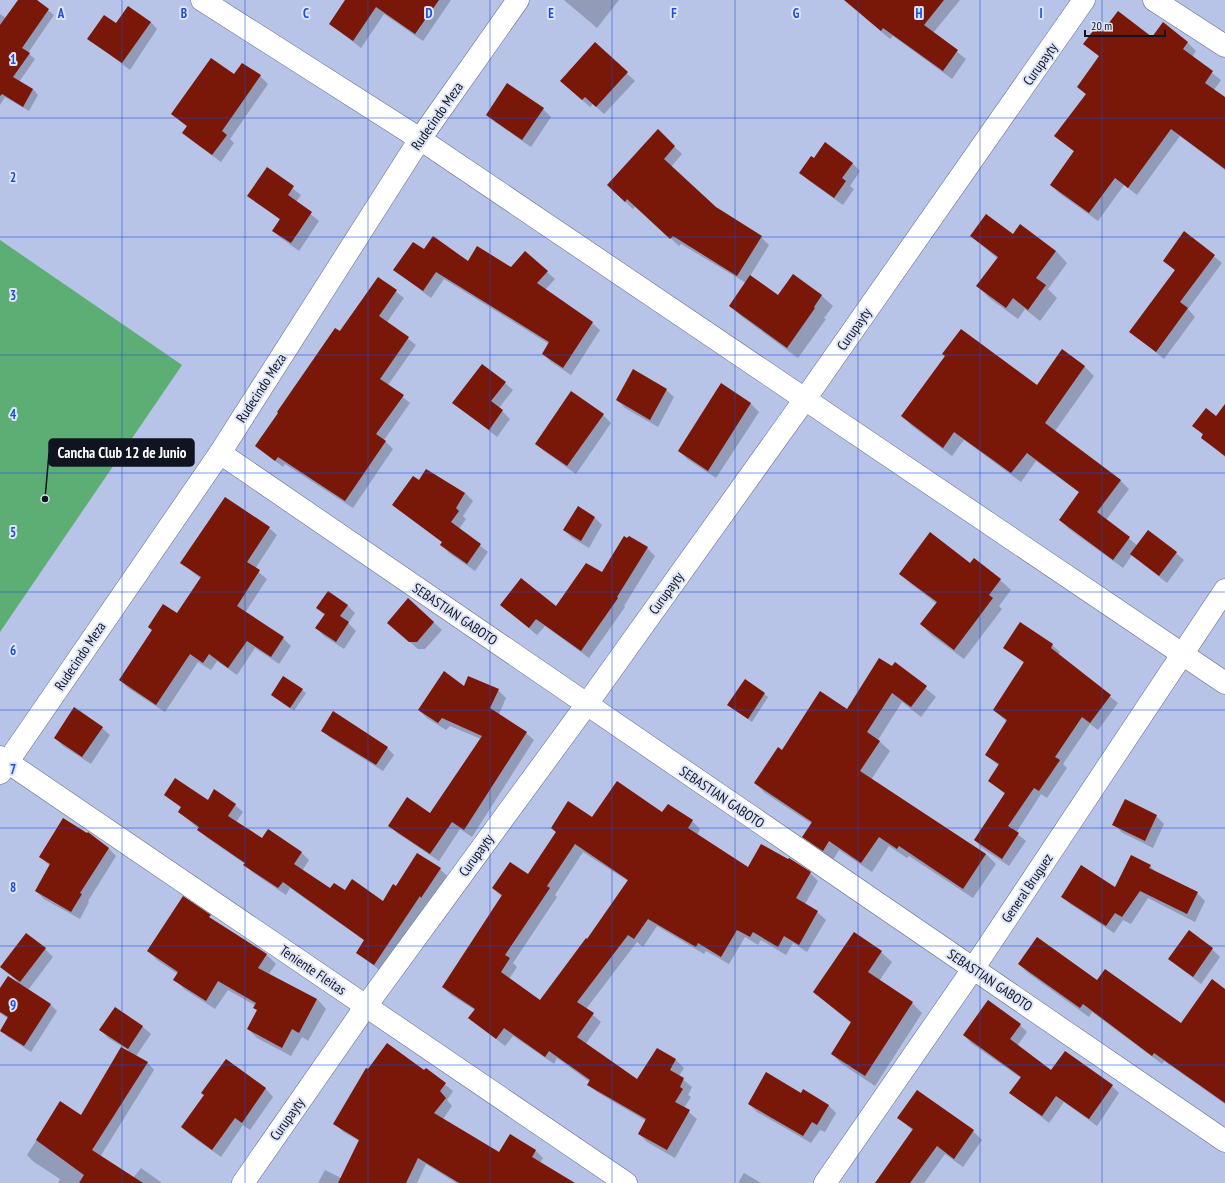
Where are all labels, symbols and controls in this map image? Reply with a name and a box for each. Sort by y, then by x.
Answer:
text: A [57,5,65,22]
text: B [181,5,187,22]
text: C [303,5,309,22]
text: D [426,5,433,22]
text: E [548,5,554,22]
text: F [671,5,677,22]
text: G [793,5,800,22]
text: H [916,5,923,22]
text: I [1039,5,1043,22]
scale bar [1085,12,1165,38]
text: 20 m [1091,18,1112,33]
street label: Curupayty [1019,38,1062,89]
text: 1 [10,51,16,68]
street label: Rudecindo Meza [407,78,467,154]
text: 2 [10,169,16,186]
text: 3 [10,287,16,304]
street label: Curupayty [833,303,876,354]
street label: Rudecindo Meza [232,350,290,426]
text: 4 [10,406,17,423]
callout: Cancha Club 12 de Junio [49,439,194,466]
text: Cancha Club 12 de Junio [57,443,187,462]
text: 5 [10,524,16,541]
street label: Curupayty [645,568,688,618]
street label: SEBASTIAN GABOTO [409,579,501,649]
street label: Rudecindo Meza [50,618,110,694]
text: 6 [10,642,16,659]
text: 7 [10,761,16,778]
street label: SEBASTIAN GABOTO [676,762,768,832]
street label: Curupayty [455,830,498,880]
street label: General Bruguez [997,850,1057,926]
text: 8 [10,879,16,896]
street label: Teniente Fleitas [276,941,350,999]
street label: SEBASTIAN GABOTO [944,945,1036,1015]
text: 9 [10,997,16,1014]
street label: Curupayty [266,1093,309,1144]

